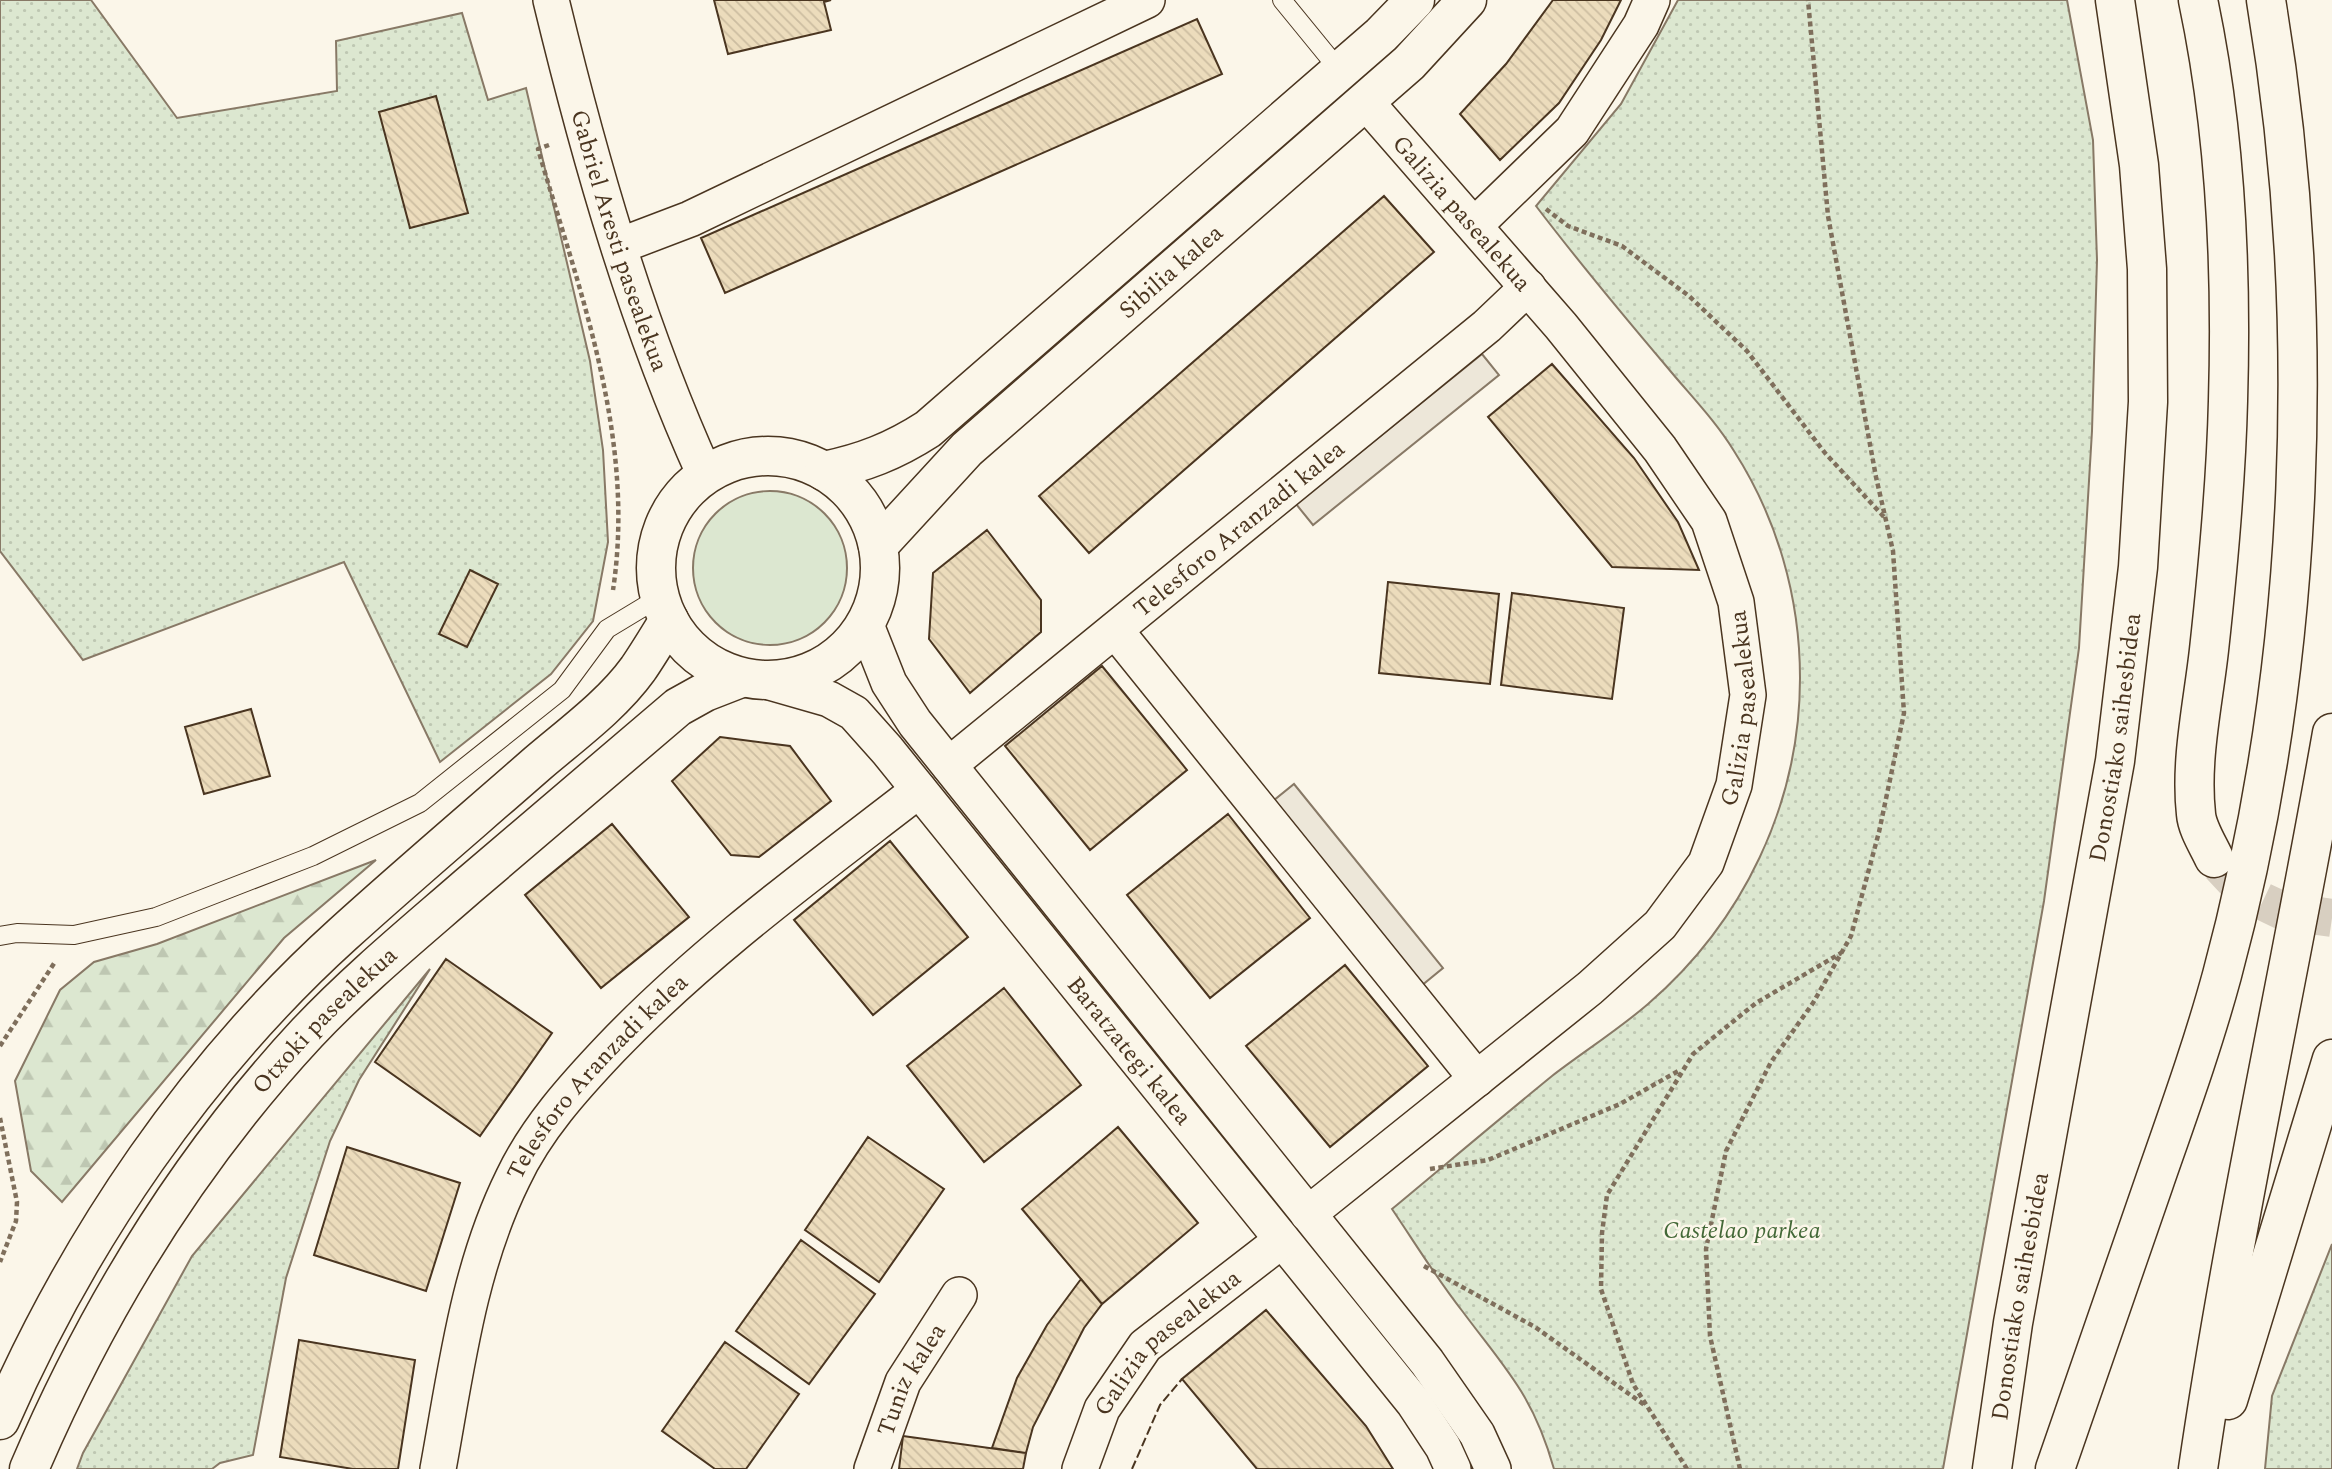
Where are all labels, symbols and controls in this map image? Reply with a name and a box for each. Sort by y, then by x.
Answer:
street label: Gabriel Aresti pasealekua [561,106,677,377]
street label: Galizia pasealekua [1383,127,1540,300]
street label: Sibilia kalea [1111,216,1232,328]
street label: Telesforo Aranzadi kalea [1126,432,1353,627]
street label: Galizia pasealekua [1711,608,1768,812]
street label: Donostiako saihesbidea [2080,611,2151,865]
street label: Otxoki pasealekua [244,938,406,1103]
street label: Telesforo Aranzadi kalea [498,965,697,1186]
street label: Baratzategi kalea [1057,969,1200,1134]
street label: Donostiako saihesbidea [1982,1169,2059,1423]
park label: Castelao parkea [1663,1213,1821,1249]
street label: Galizia pasealekua [1085,1261,1249,1424]
street label: Tuniz kalea [868,1316,956,1441]

